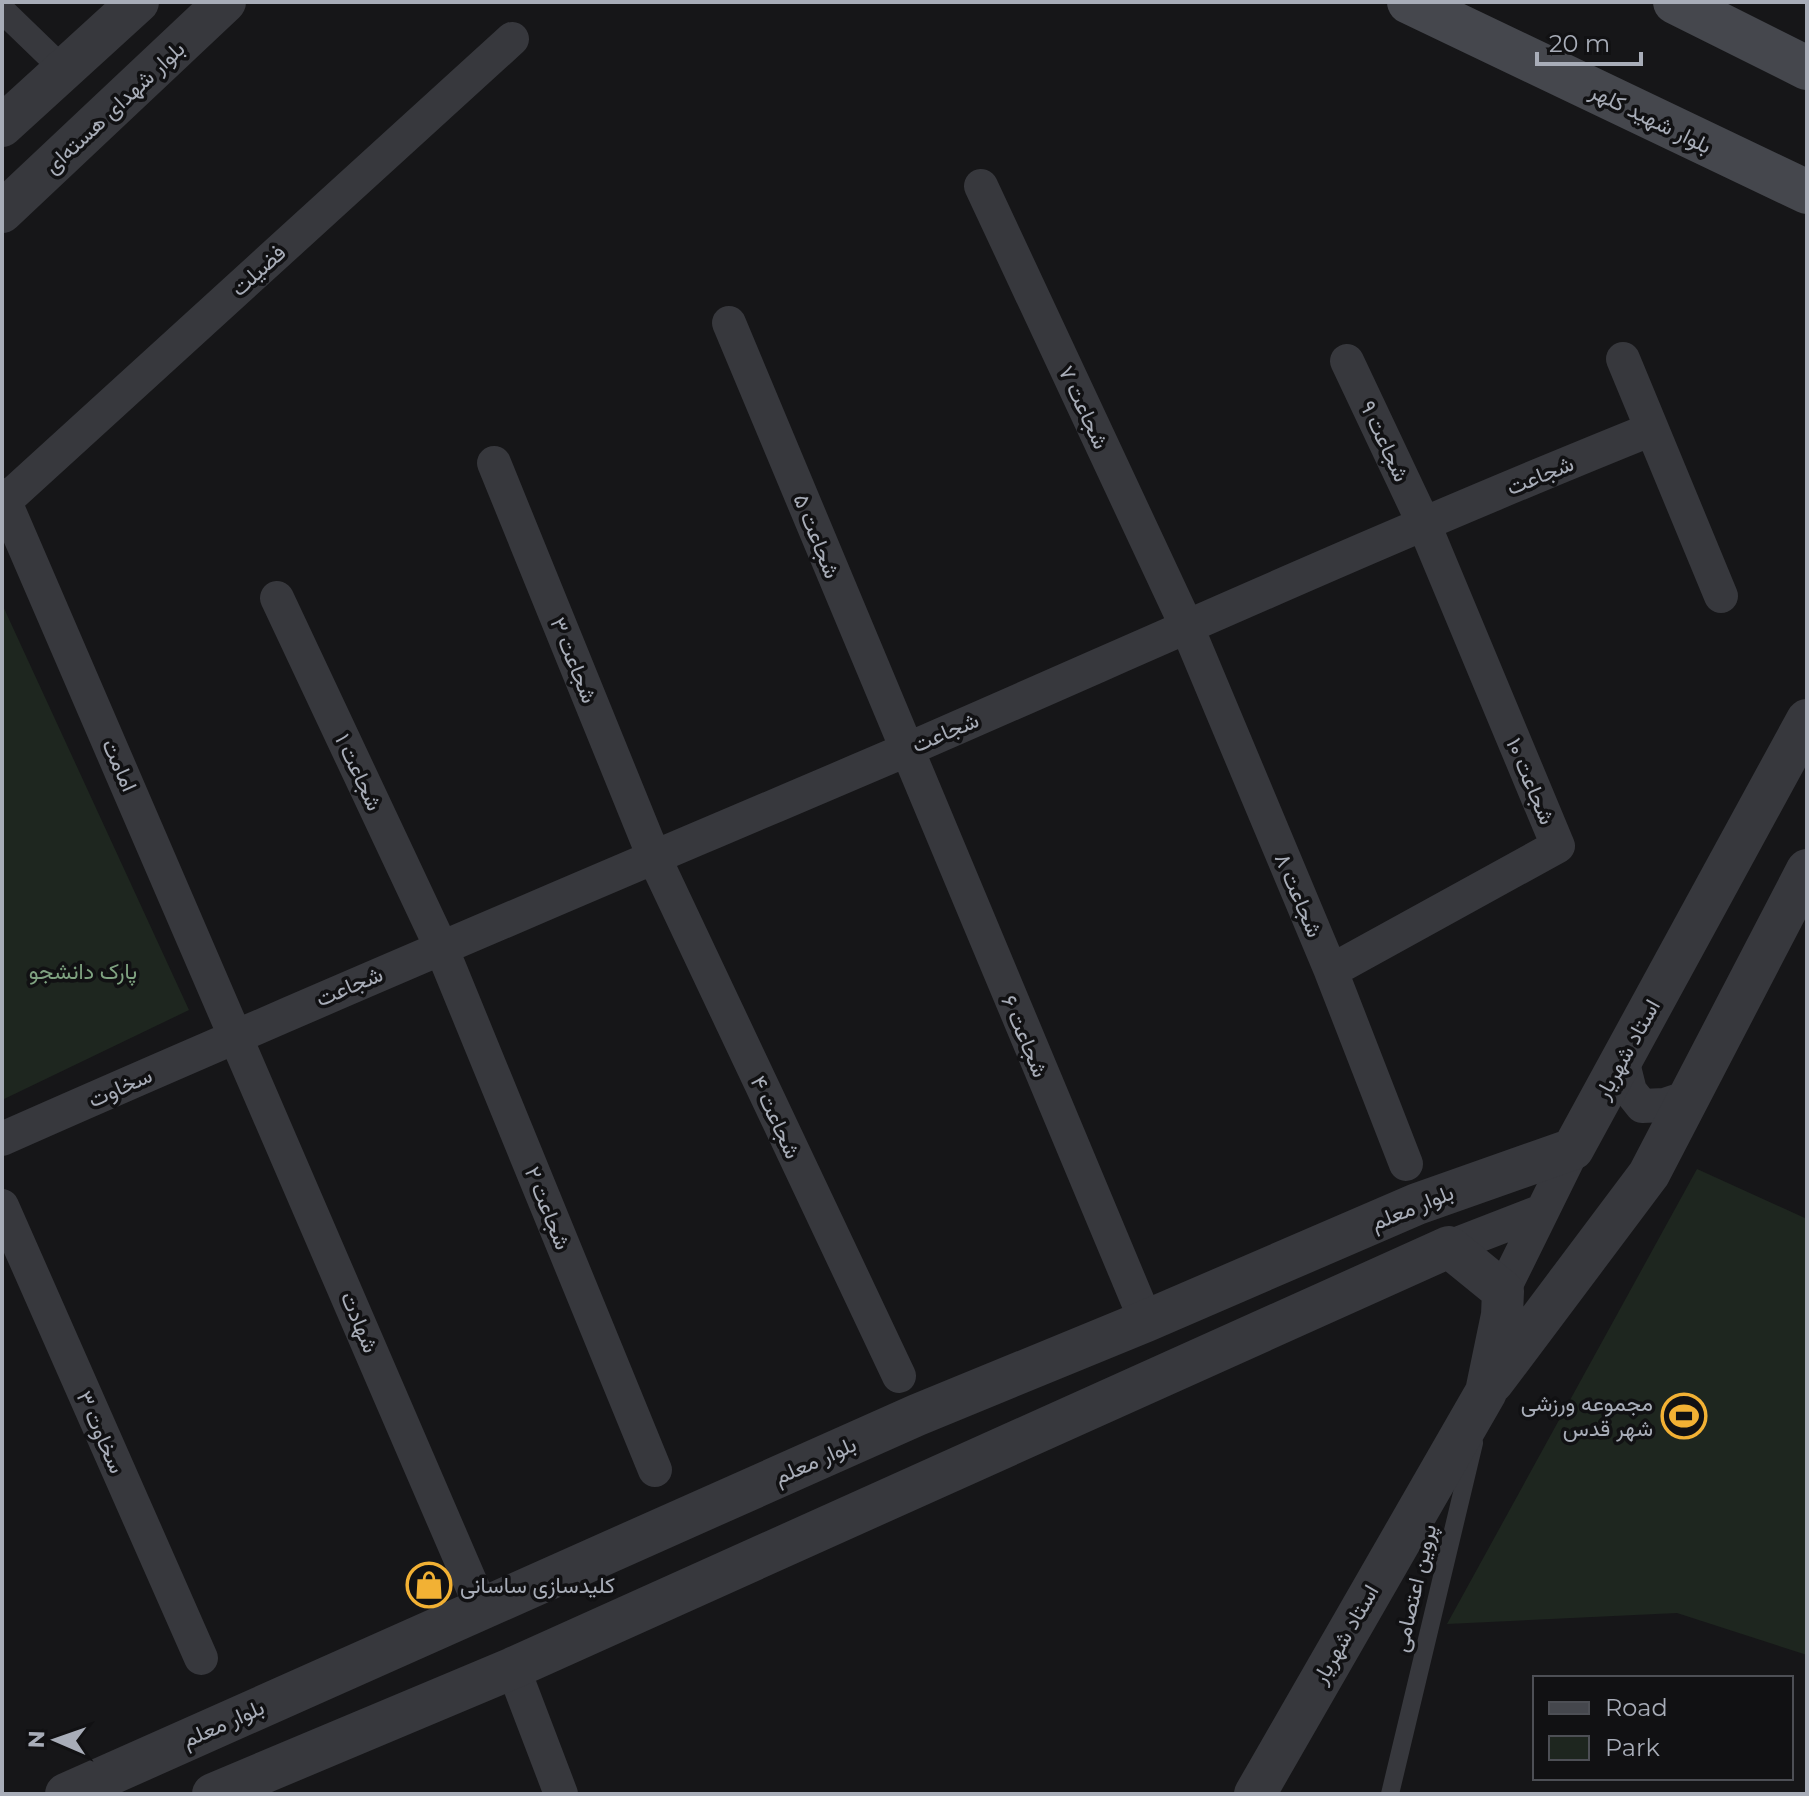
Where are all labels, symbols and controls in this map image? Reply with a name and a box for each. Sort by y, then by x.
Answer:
scale bar [1537,16,1641,66]
text: 20 m [1549,29,1610,58]
street label: بلوار شهدای هسته‌ای [38,35,190,179]
street label: بلوار شهید کلهر [1585,77,1716,159]
street label: فضیلت [225,239,291,302]
street label: شجاعت ۷ [1053,361,1115,453]
street label: شجاعت ۹ [1354,396,1415,486]
street label: شجاعت [1503,450,1578,501]
street label: شجاعت ۵ [787,490,846,582]
street label: شجاعت ۳ [544,613,603,707]
street label: شجاعت [908,706,983,759]
street label: شجاعت ۱ [329,729,388,815]
street label: شجاعت ۱۰ [1500,734,1561,829]
street label: امامت [96,735,143,796]
street label: شجاعت ۸ [1269,849,1328,941]
park label: پارک دانشجو [29,958,137,986]
street label: شجاعت [312,960,387,1013]
street label: شجاعت ۶ [995,991,1054,1081]
street label: استاد شهریار [1589,995,1666,1105]
street label: سخاوت [84,1061,156,1113]
street label: شجاعت ۴ [745,1071,806,1163]
street label: شجاعت ۲ [519,1163,576,1254]
street label: بلوار معلم [1367,1179,1458,1237]
street label: شهادت [335,1288,384,1357]
street label: سخاوت ۳ [70,1387,131,1478]
place label: مجموعه ورزشی شهر قدس [1521,1390,1653,1442]
sports icon: مجموعه ورزشی شهر قدس [1660,1392,1708,1440]
street label: بلوار معلم [770,1430,861,1491]
street label: پروین اعتصامی [1387,1522,1443,1655]
shop icon: کلیدسازی ساسانی [405,1561,453,1609]
place label: کلیدسازی ساسانی [460,1572,615,1599]
street label: استاد شهریار [1306,1580,1385,1689]
legend [1533,1676,1793,1780]
street label: بلوار معلم [178,1693,269,1754]
text: Road [1605,1693,1668,1722]
north arrow [16,1700,96,1780]
text: N [23,1730,50,1749]
text: Park [1605,1733,1660,1762]

